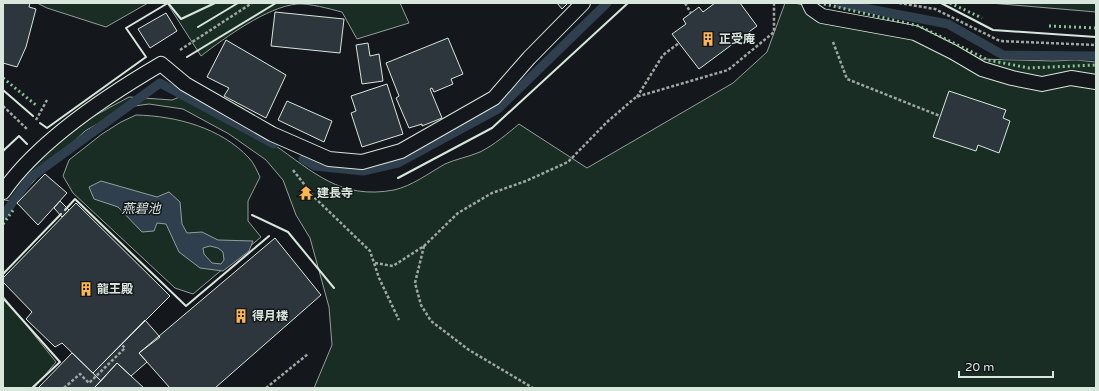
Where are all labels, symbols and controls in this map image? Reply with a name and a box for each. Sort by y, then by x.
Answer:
building icon: 正受庵 [700,31,716,47]
place label: 正受庵 [719,32,755,46]
temple icon: 建長寺 [298,185,314,201]
place label: 建長寺 [317,186,353,200]
water label: 燕碧池 [121,201,162,217]
building icon: 龍王殿 [78,281,94,297]
place label: 龍王殿 [97,282,133,296]
building icon: 得月楼 [233,308,249,324]
place label: 得月楼 [252,309,288,323]
scale bar [959,353,1053,379]
text: 20 m [965,360,994,374]

